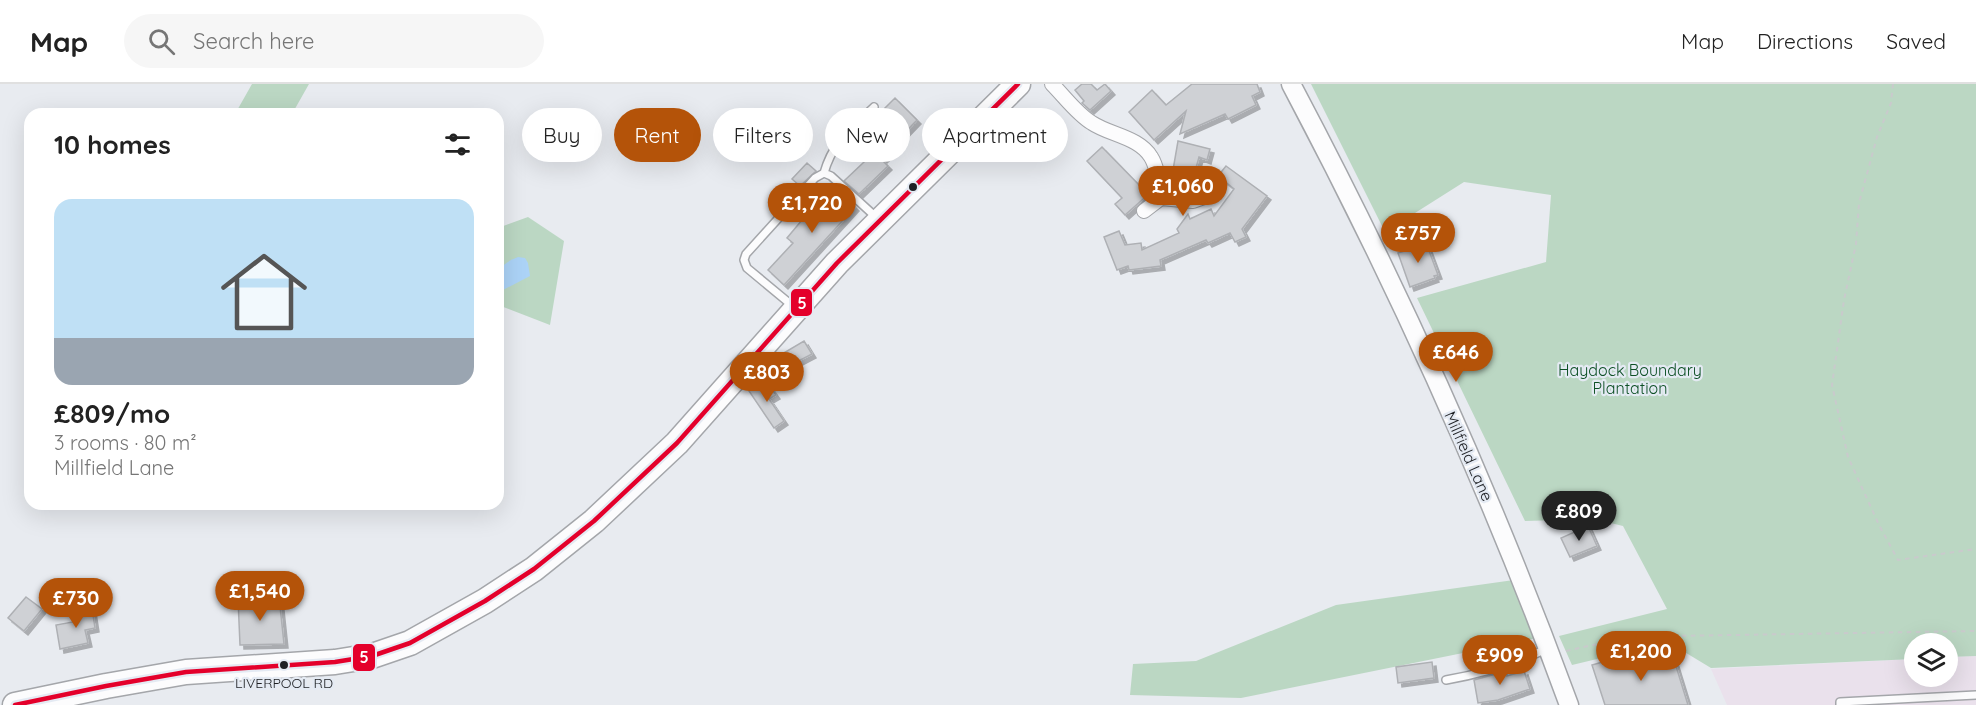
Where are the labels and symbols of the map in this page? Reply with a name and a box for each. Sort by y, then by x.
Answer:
pin: £1,060 [1134,166,1232,217]
unlabelled marker [907,181,919,193]
pin: £1,720 [763,183,861,234]
pin: £757 [1382,213,1454,264]
line badge: 5 [790,288,813,317]
text: 5 [797,293,807,313]
pin: £646 [1420,332,1492,383]
pin: £803 [731,352,803,403]
park label: Haydock Boundary Plantation [1558,360,1702,398]
street label: Millfield Lane [1440,408,1498,504]
pin: £809 [1543,491,1615,542]
pin: £1,540 [211,571,309,622]
pin: £730 [40,578,112,629]
pin: £1,200 [1592,631,1690,682]
pin: £909 [1464,635,1536,686]
line badge: 5 [352,643,376,672]
text: 5 [359,647,369,667]
marker: LIVERPOOL RD [278,659,290,671]
place label: LIVERPOOL RD [235,674,333,692]

